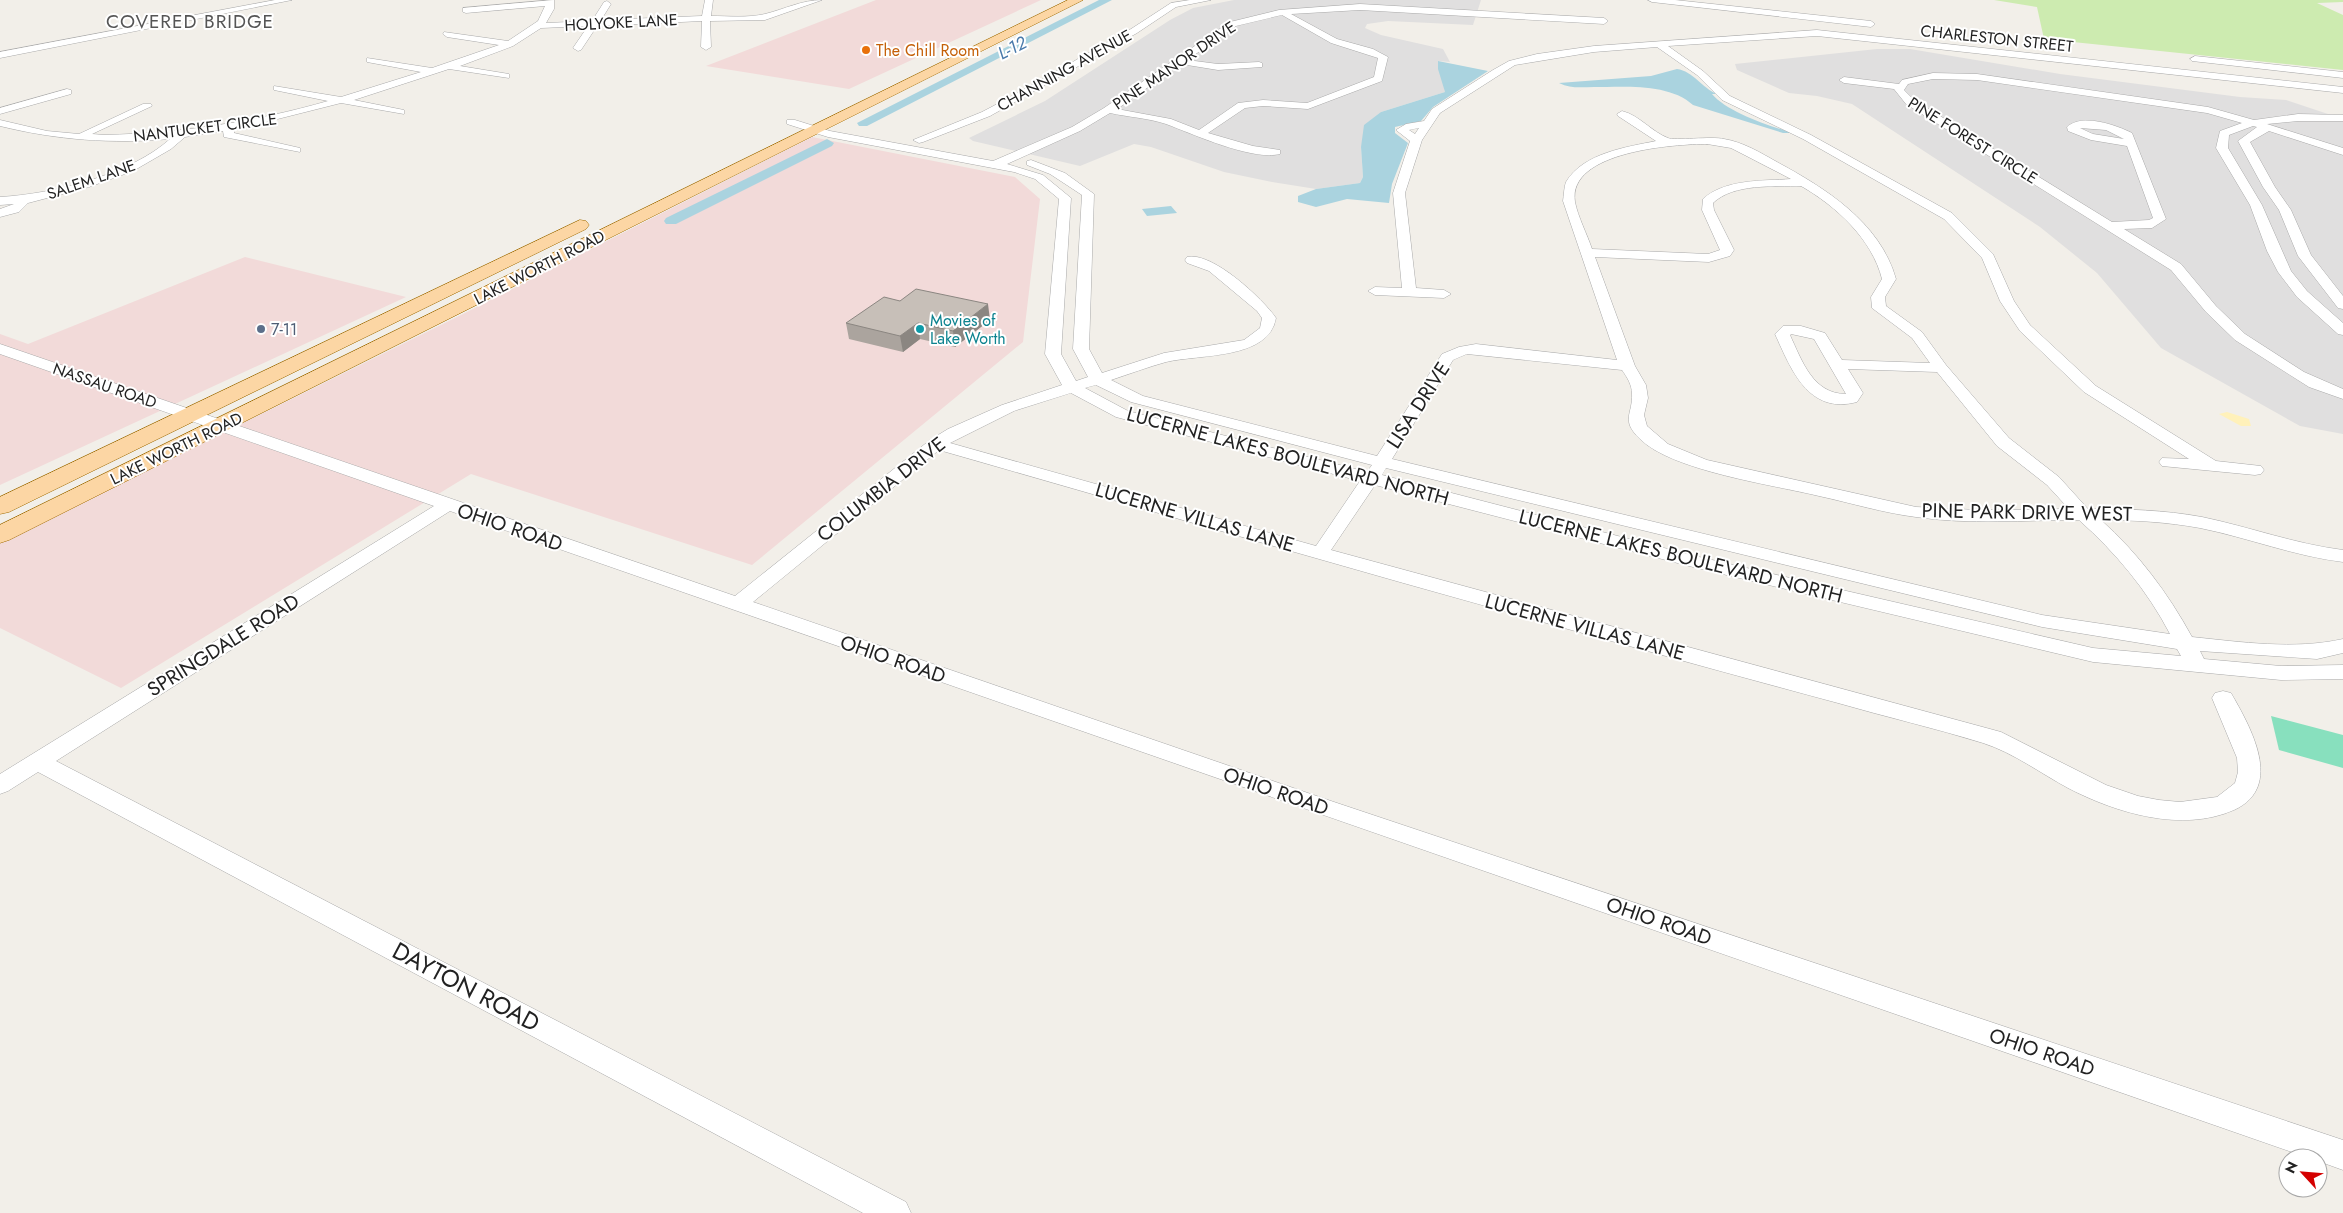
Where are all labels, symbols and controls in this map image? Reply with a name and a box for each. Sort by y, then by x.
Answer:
district label: COVERED BRIDGE [106,8,274,35]
street label: HOLYOKE LANE [564,8,678,37]
street label: PINE MANOR DRIVE [1108,16,1240,115]
street label: CHARLESTON STREET [1919,19,2075,58]
street label: CHANNING AVENUE [993,24,1136,117]
water label: L-12 [993,29,1032,66]
place label: The Chill Room [876,39,979,62]
marker: The Chill Room [860,44,872,56]
street label: PINE FOREST CIRCLE [1904,91,2042,190]
street label: NANTUCKET CIRCLE [132,107,278,148]
street label: SALEM LANE [44,154,139,205]
street label: LAKE WORTH ROAD [470,224,609,310]
place label: Movies of Lake Worth [930,309,1006,350]
place label: 7-11 [271,318,297,341]
marker: 7-11 [255,323,267,335]
marker: Movies of Lake Worth [914,323,926,335]
street label: LISA DRIVE [1380,356,1457,454]
street label: NASSAU ROAD [50,357,160,414]
street label: LUCERNE LAKES BOULEVARD NORTH [1123,399,1452,514]
street label: LAKE WORTH ROAD [106,406,246,490]
street label: COLUMBIA DRIVE [811,430,952,549]
street label: LUCERNE VILLAS LANE [1092,475,1298,560]
street label: OHIO ROAD [453,496,567,559]
street label: PINE PARK DRIVE WEST [1921,496,2133,529]
street label: LUCERNE LAKES BOULEVARD NORTH [1516,502,1846,611]
street label: SPRINGDALE ROAD [142,587,305,704]
street label: LUCERNE VILLAS LANE [1482,587,1688,668]
street label: OHIO ROAD [836,628,950,691]
street label: OHIO ROAD [1219,760,1333,823]
street label: OHIO ROAD [1602,890,1716,953]
street label: DAYTON ROAD [386,933,546,1040]
street label: OHIO ROAD [1985,1021,2099,1084]
north arrow [2278,1148,2328,1198]
text: N [2280,1158,2303,1177]

